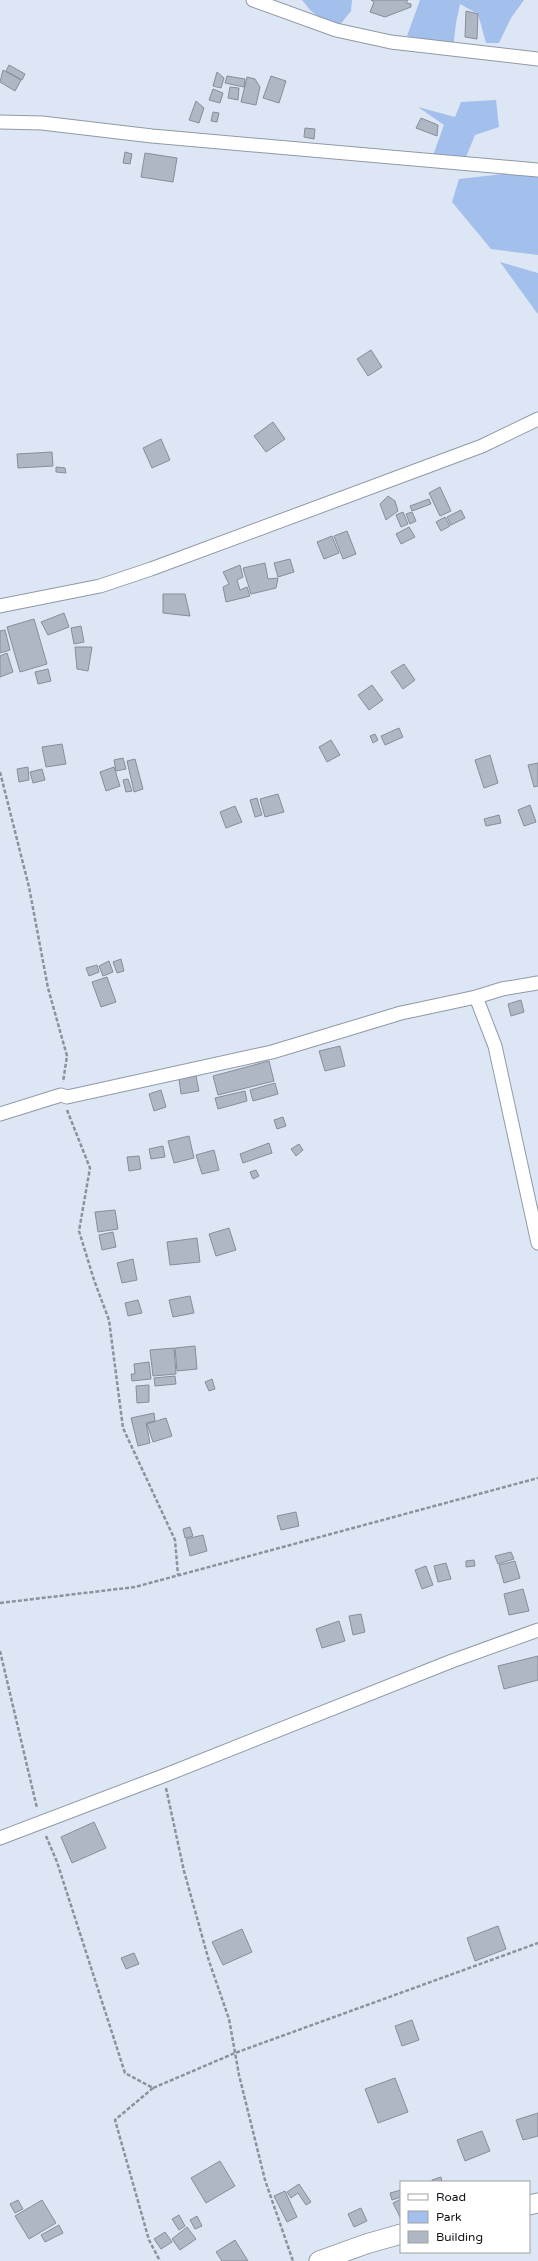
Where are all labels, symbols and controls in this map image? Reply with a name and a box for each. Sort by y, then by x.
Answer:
legend [400,2181,530,2253]
text: Road [436,2190,466,2204]
text: Park [436,2210,462,2224]
text: Building [436,2230,483,2244]

